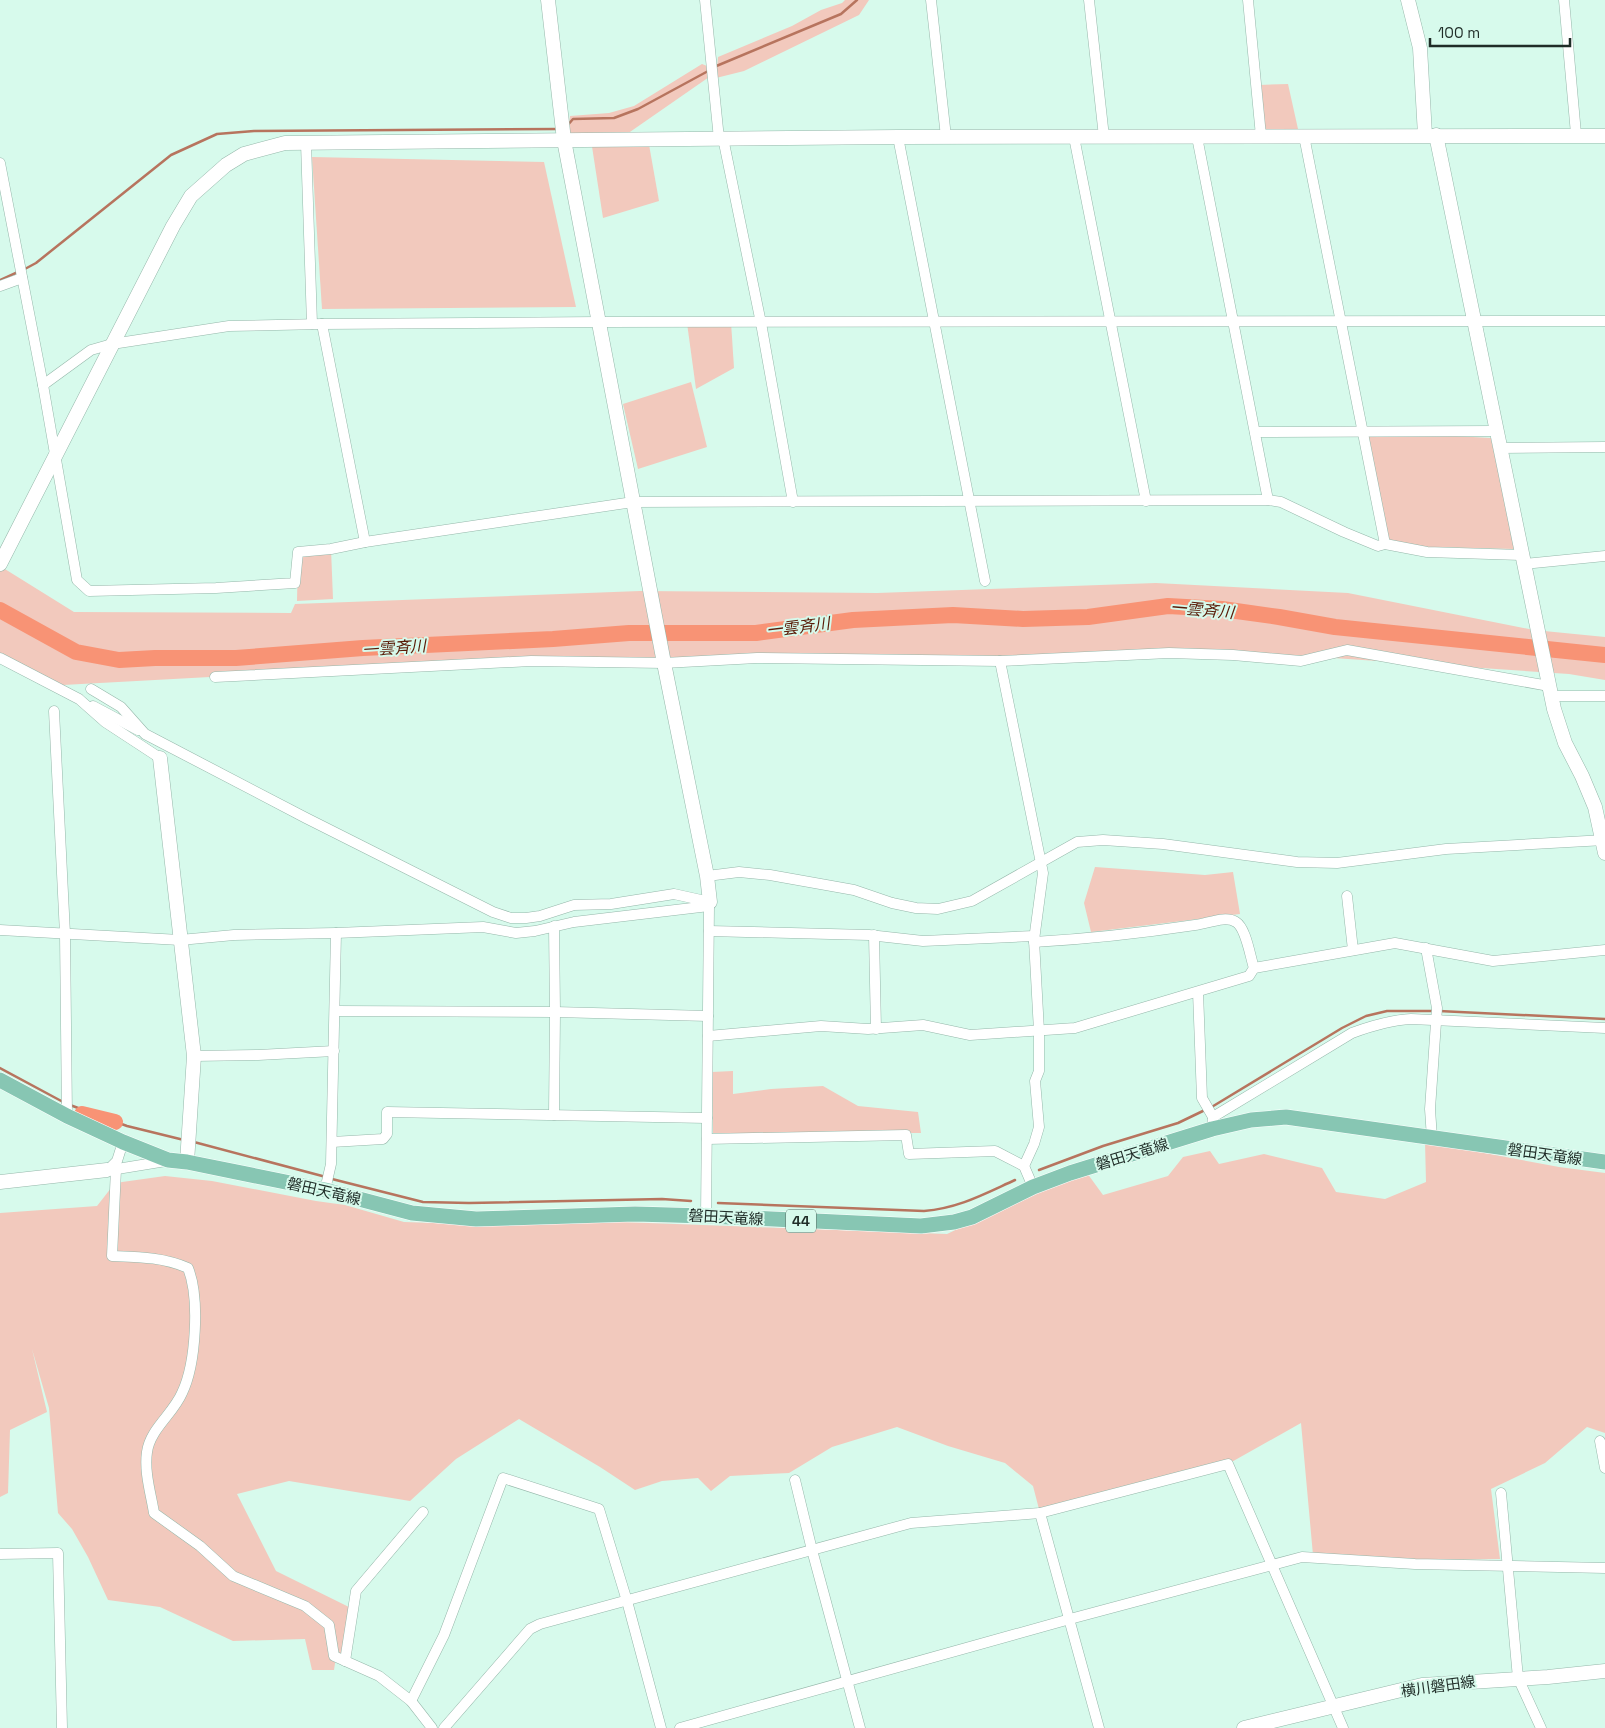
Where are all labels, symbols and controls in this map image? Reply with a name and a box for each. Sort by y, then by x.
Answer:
scale bar [1430,15,1570,47]
text: 100 m [1438,23,1480,42]
water label: 一雲斉川 [1169,597,1237,623]
water label: 一雲斉川 [765,612,833,641]
water label: 一雲斉川 [361,635,429,661]
street label: 磐田天竜線 [1093,1134,1171,1174]
street label: 磐田天竜線 [1507,1139,1583,1169]
street label: 磐田天竜線 [285,1173,363,1209]
street label: 磐田天竜線 [688,1206,764,1228]
road number: 44 [786,1210,816,1232]
street label: 横川磐田線 [1400,1671,1476,1701]

